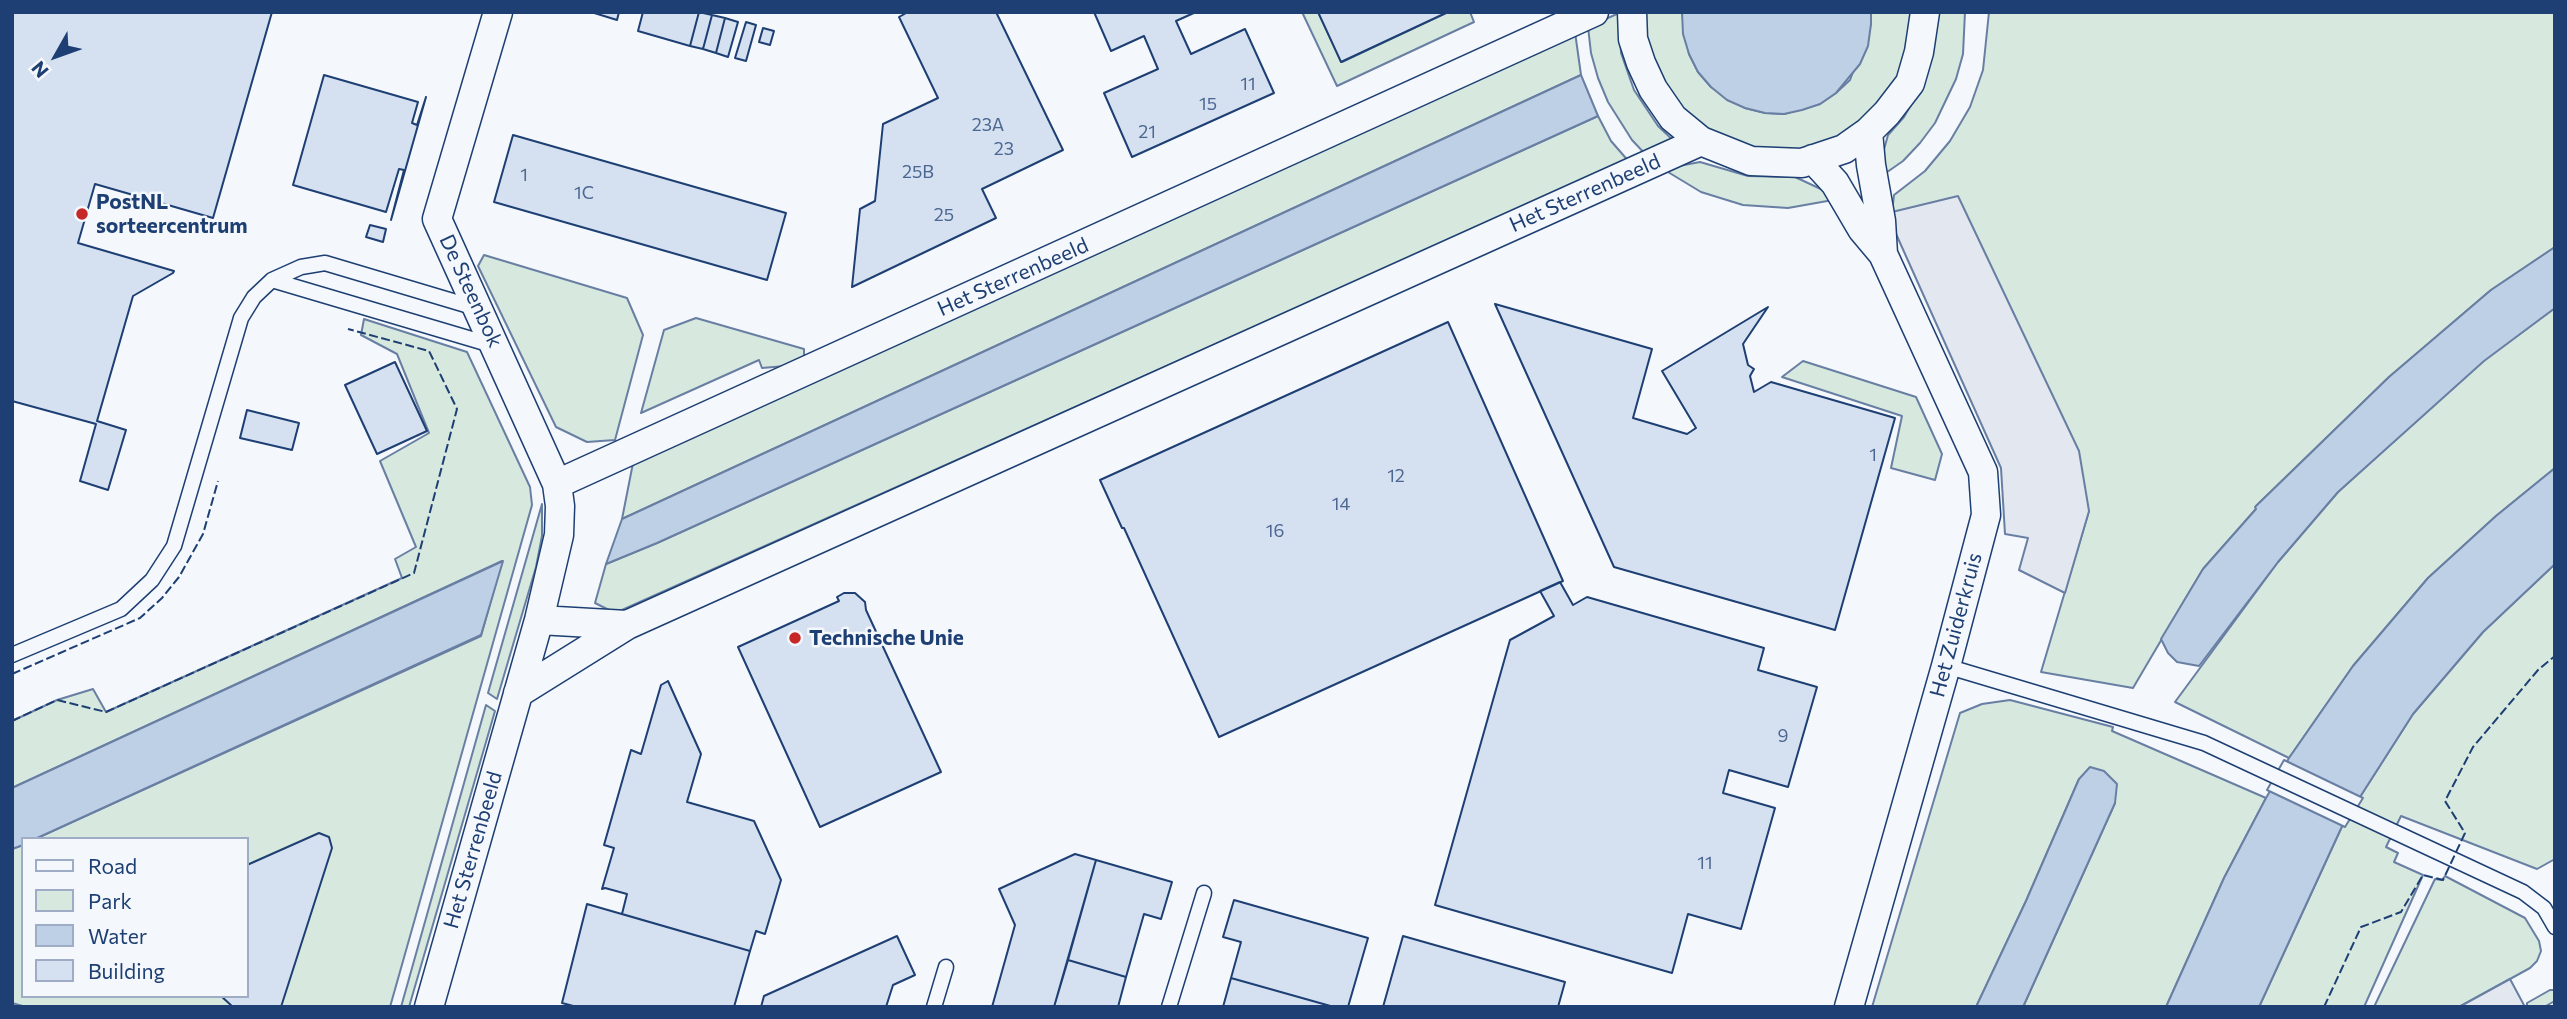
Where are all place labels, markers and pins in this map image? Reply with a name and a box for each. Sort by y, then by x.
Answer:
place label: PostNL sorteercentrum [96,189,247,239]
marker: PostNL sorteercentrum [74,206,90,222]
place label: Technische Unie [809,625,964,651]
marker: Technische Unie [787,630,803,646]

